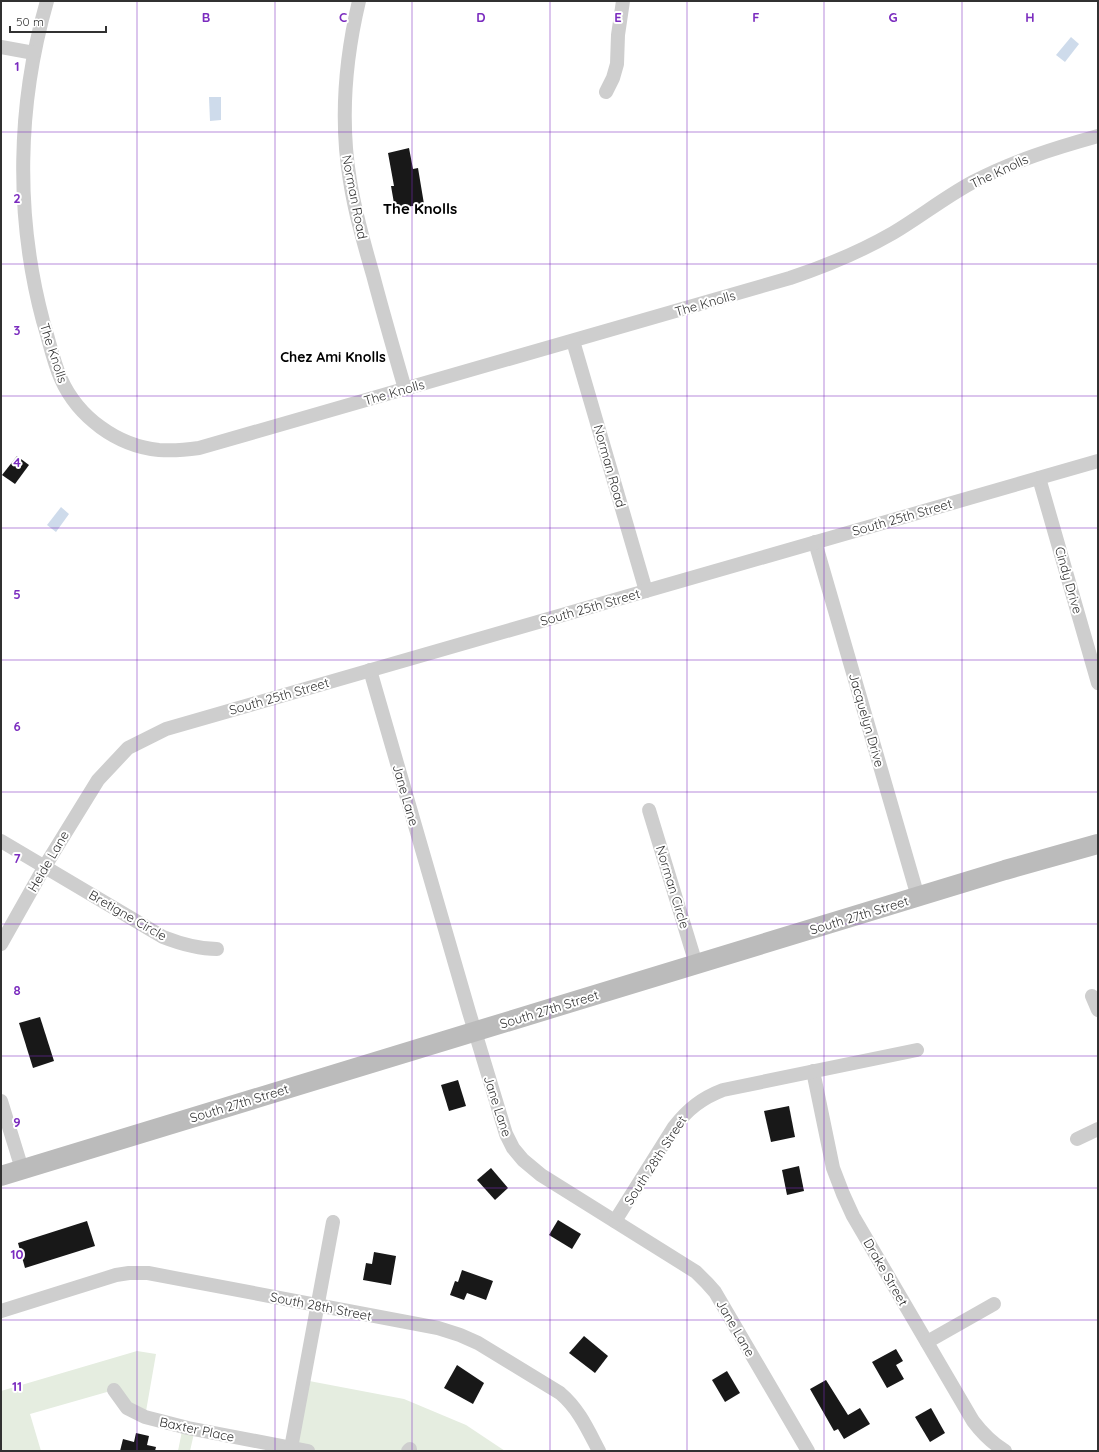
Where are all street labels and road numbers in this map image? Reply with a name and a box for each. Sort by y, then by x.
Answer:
street label: The Knolls [967,151,1031,191]
street label: Norman Road [339,154,371,240]
street label: The Knolls [673,287,737,319]
street label: The Knolls [37,321,71,385]
street label: The Knolls [362,376,426,408]
street label: Norman Road [591,423,629,509]
street label: South 25th Street [850,495,954,539]
street label: Cindy Drive [1052,545,1086,615]
street label: South 25th Street [538,585,642,629]
street label: Jacquelyn Drive [846,671,888,769]
street label: South 25th Street [227,674,331,718]
street label: Jane Lane [390,762,422,828]
street label: Heide Lane [24,828,72,894]
street label: Norman Circle [653,844,693,930]
street label: Bretigne Circle [86,886,170,944]
street label: South 27th Street [808,892,910,938]
street label: South 27th Street [498,986,600,1032]
street label: Jane Lane [481,1073,515,1139]
street label: South 27th Street [188,1080,290,1126]
street label: South 28th Street [620,1112,690,1208]
street label: Drake Street [860,1235,912,1309]
street label: South 28th Street [269,1288,373,1324]
street label: Jane Lane [713,1297,759,1359]
street label: Baxter Place [158,1413,236,1445]

